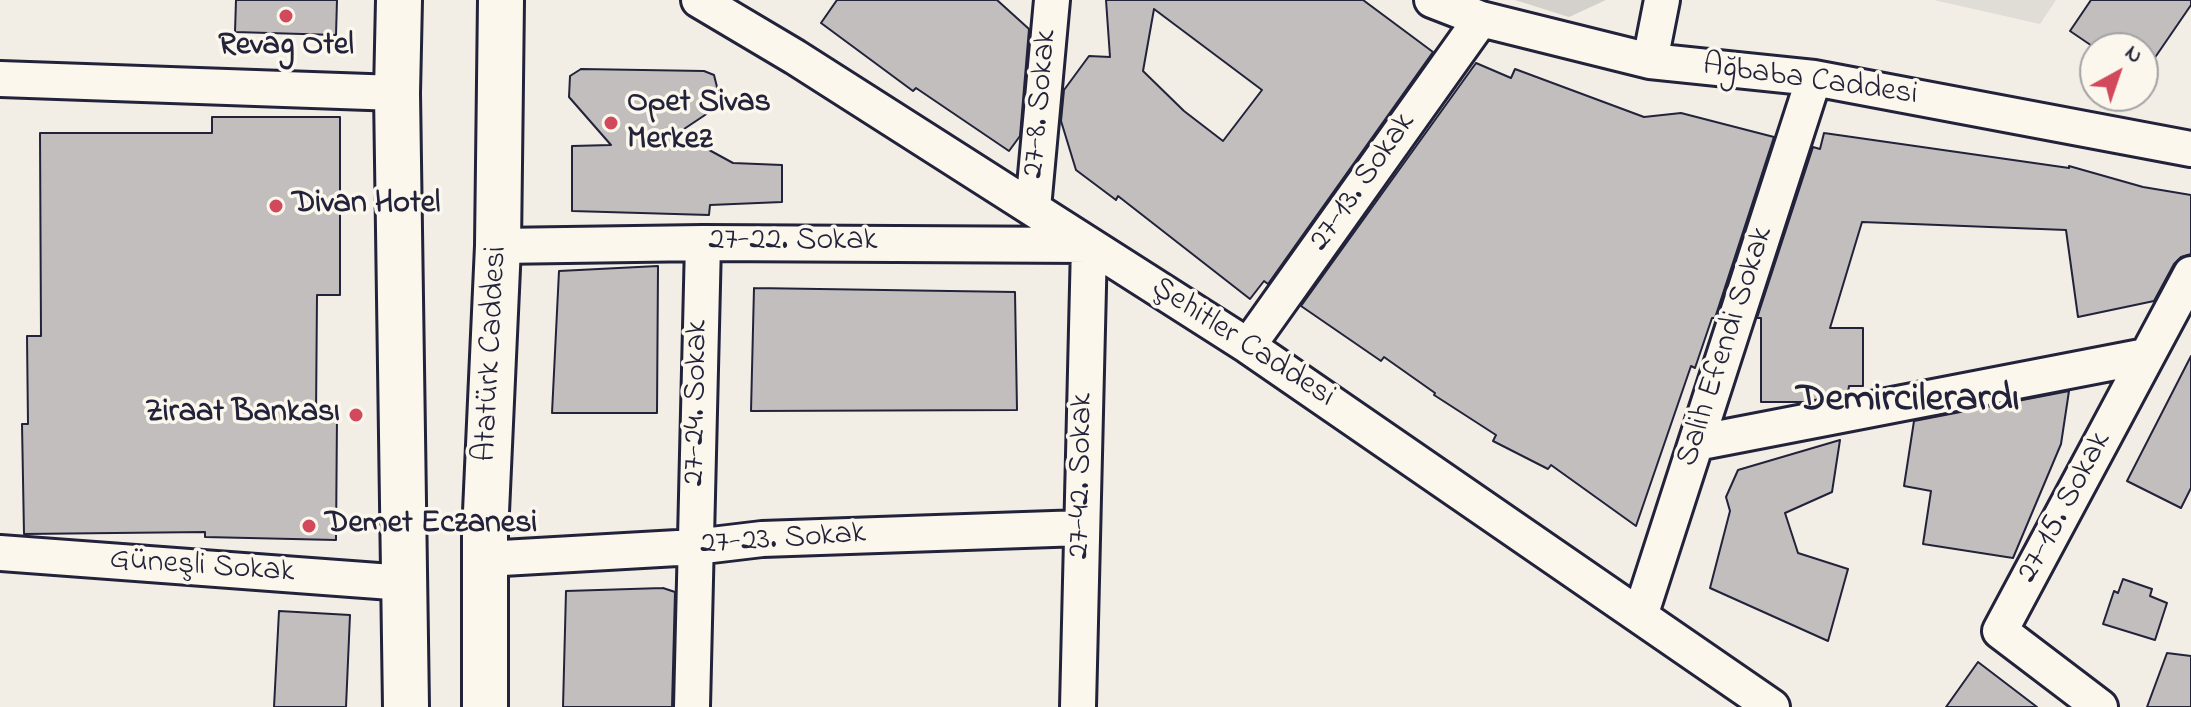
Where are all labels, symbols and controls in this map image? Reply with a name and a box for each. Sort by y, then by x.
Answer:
marker: Revag Otel [277,7,295,25]
street label: 27-8. Sokak [1016,28,1068,180]
place label: Revag Otel [218,29,354,67]
north arrow [2079,32,2159,112]
text: N [2117,38,2149,72]
street label: Ağbaba Caddesi [1700,48,1920,116]
place label: Opet Sivas Merkez [627,86,771,161]
street label: 27-13. Sokak [1302,106,1426,260]
marker: Opet Sivas Merkez [602,114,620,132]
place label: Divan Hotel [292,187,440,225]
marker: Divan Hotel [267,197,285,215]
street label: Salih Efendi Sokak [1670,222,1784,472]
street label: 27-22. Sokak [709,224,877,262]
street label: Atatürk Caddesi [468,245,518,463]
street label: Şehitler Caddesi [1143,270,1341,418]
street label: 27-24. Sokak [677,320,719,486]
district label: Demircilerardı [1796,378,2020,426]
street label: 27-42. Sokak [1062,393,1104,559]
place label: Ziraat Bankası [145,396,340,434]
marker: Ziraat Bankası [347,406,365,424]
street label: 27-15. Sokak [2010,426,2122,590]
place label: Demet Eczanesi [325,507,537,545]
street label: 27-23. Sokak [699,516,867,566]
marker: Demet Eczanesi [300,517,318,535]
street label: Güneşli Sokak [108,542,296,594]

